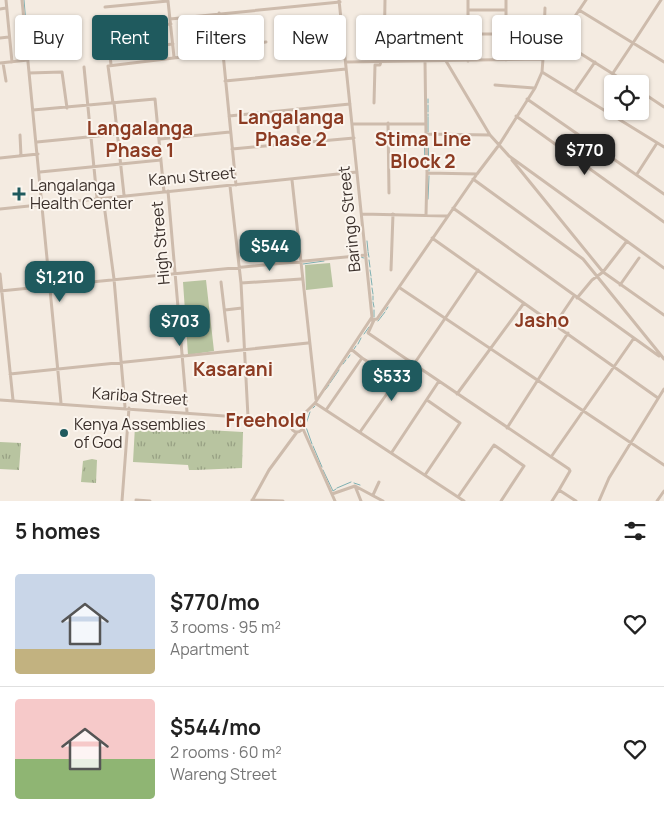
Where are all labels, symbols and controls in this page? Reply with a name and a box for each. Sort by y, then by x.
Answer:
chip: Buy [15,15,82,60]
chip: Rent [92,15,168,60]
chip: Filters [178,15,264,60]
chip: New [274,15,346,60]
chip: Apartment [356,15,482,60]
chip: House [492,15,581,60]
map controls [604,75,649,120]
button: locate [604,75,649,120]
district label: Langalanga Phase 2 [238,104,344,152]
district label: Langalanga Phase 1 [87,115,193,163]
district label: Stima Line Block 2 [375,126,471,174]
pin: $770 [555,134,615,176]
text: $770 [566,139,604,161]
street label: Kanu Street [147,161,237,191]
street label: Baringo Street [332,165,366,273]
place label: Langalanga Health Center [30,174,133,214]
marker: Langalanga Health Center [12,187,26,201]
street label: High Street [145,200,175,286]
pin: $544 [240,230,300,272]
text: $544 [251,235,289,257]
pin: $1,210 [19,260,101,303]
text: $1,210 [36,266,84,288]
pin: $703 [150,304,210,347]
district label: Jasho [515,307,569,333]
text: $703 [161,310,199,332]
district label: Kasarani [193,356,273,382]
pin: $533 [362,360,422,402]
text: $533 [373,365,411,387]
street label: Kariba Street [91,382,189,410]
district label: Freehold [226,407,306,433]
place label: Kenya Assemblies of God [74,413,206,453]
marker: Kenya Assemblies of God [58,427,70,439]
text: 5 homes [15,517,100,545]
icon: filters [621,517,649,545]
text: $770/mo [170,588,260,616]
icon: home [55,594,115,654]
icon: heart [621,610,649,638]
text: 3 rooms · 95 m² [170,616,281,638]
text: Apartment [170,638,249,660]
text: $544/mo [170,713,261,741]
icon: home [55,719,115,779]
icon: heart [621,735,649,763]
text: 2 rooms · 60 m² [170,741,282,763]
text: Wareng Street [170,763,277,785]

